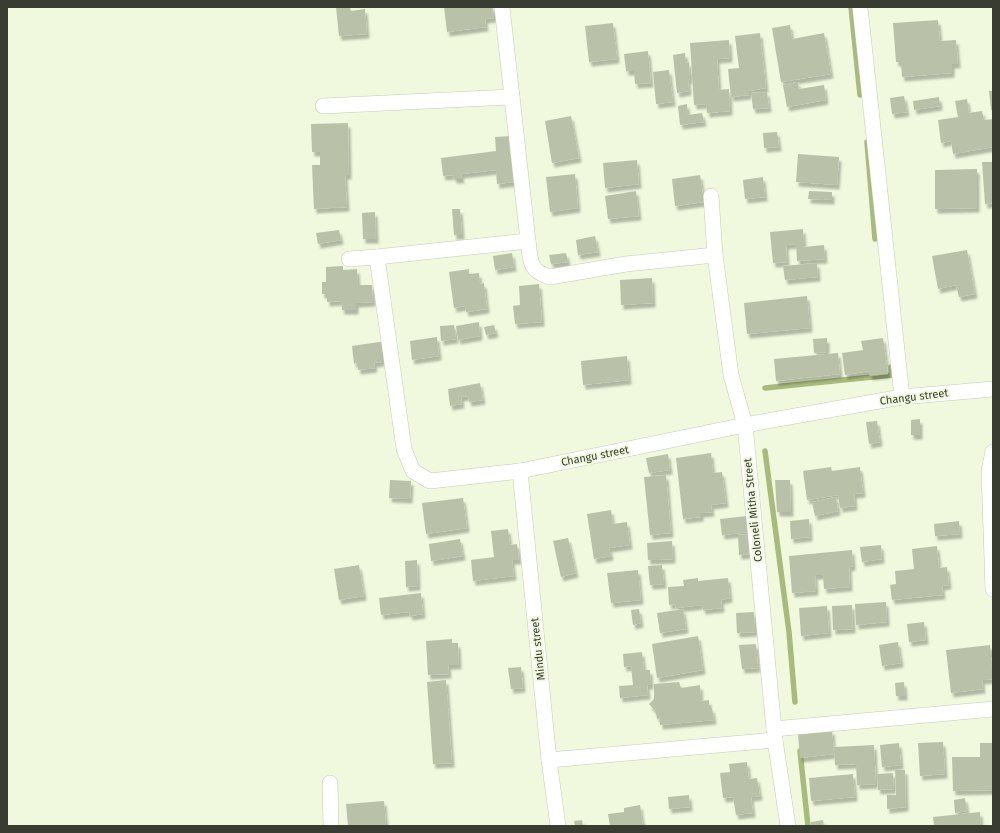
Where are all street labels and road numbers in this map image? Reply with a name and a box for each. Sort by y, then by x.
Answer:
street label: Changu street [879,386,949,408]
street label: Changu street [560,443,630,469]
street label: Coloneli Mitha Street [741,457,765,563]
street label: Mindu street [528,617,548,681]

